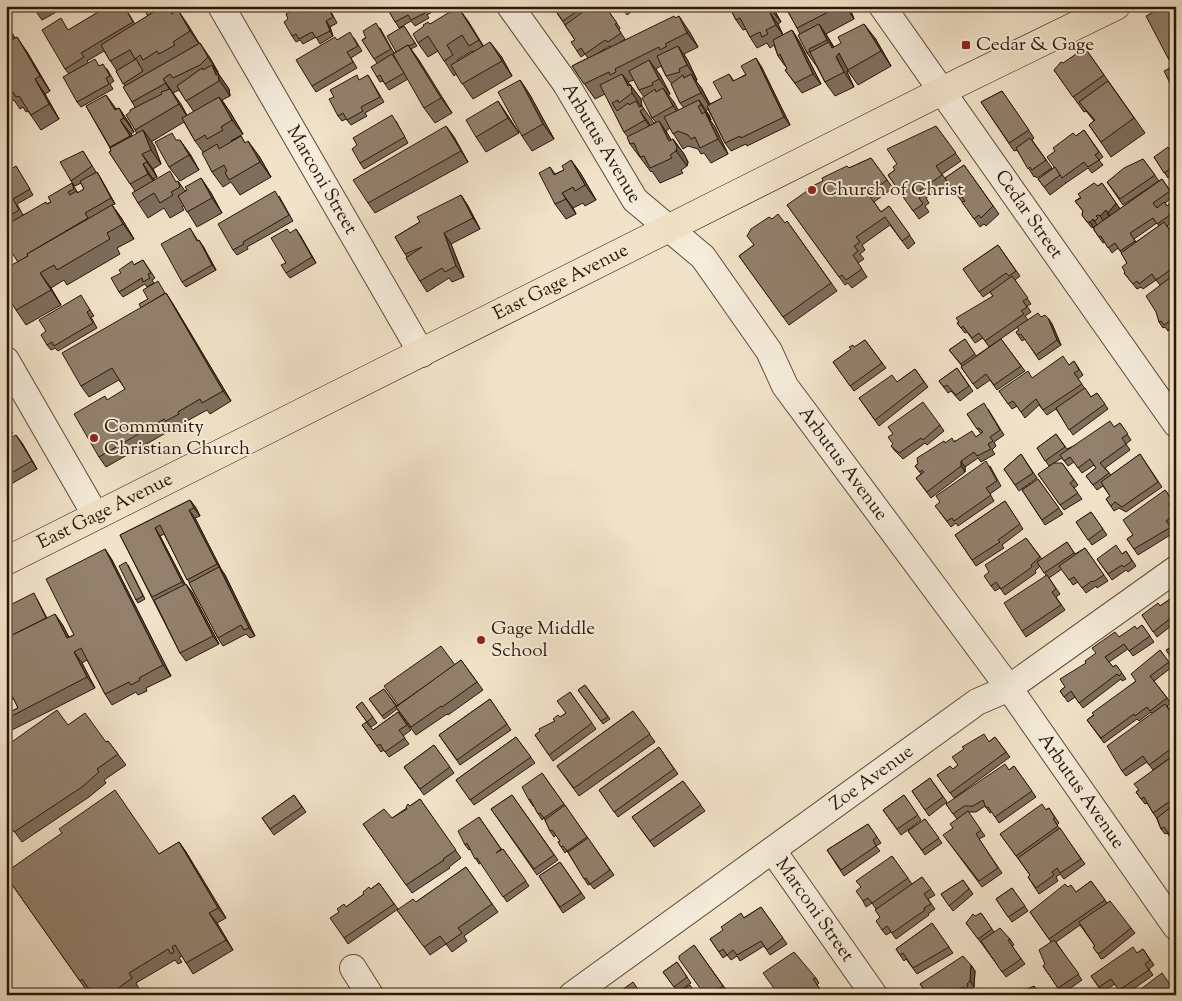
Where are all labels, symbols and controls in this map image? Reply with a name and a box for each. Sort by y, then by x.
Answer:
place label: Cedar & Gage [976,32,1094,59]
marker: Cedar & Gage [960,39,972,51]
street label: Arbutus Avenue [555,78,648,209]
street label: Marconi Street [279,121,364,240]
street label: Cedar Street [988,165,1070,265]
place label: Church of Christ [822,177,964,204]
marker: Church of Christ [806,184,818,196]
street label: East Gage Avenue [489,237,633,328]
street label: Arbutus Avenue [791,401,894,527]
place label: Community Christian Church [104,414,250,463]
marker: Community Christian Church [88,432,100,444]
street label: East Gage Avenue [33,466,177,556]
place label: Gage Middle School [491,616,595,665]
marker: Gage Middle School [475,634,487,646]
street label: Arbutus Avenue [1031,728,1131,855]
street label: Zoe Avenue [824,739,919,818]
street label: Marconi Street [768,852,861,968]

